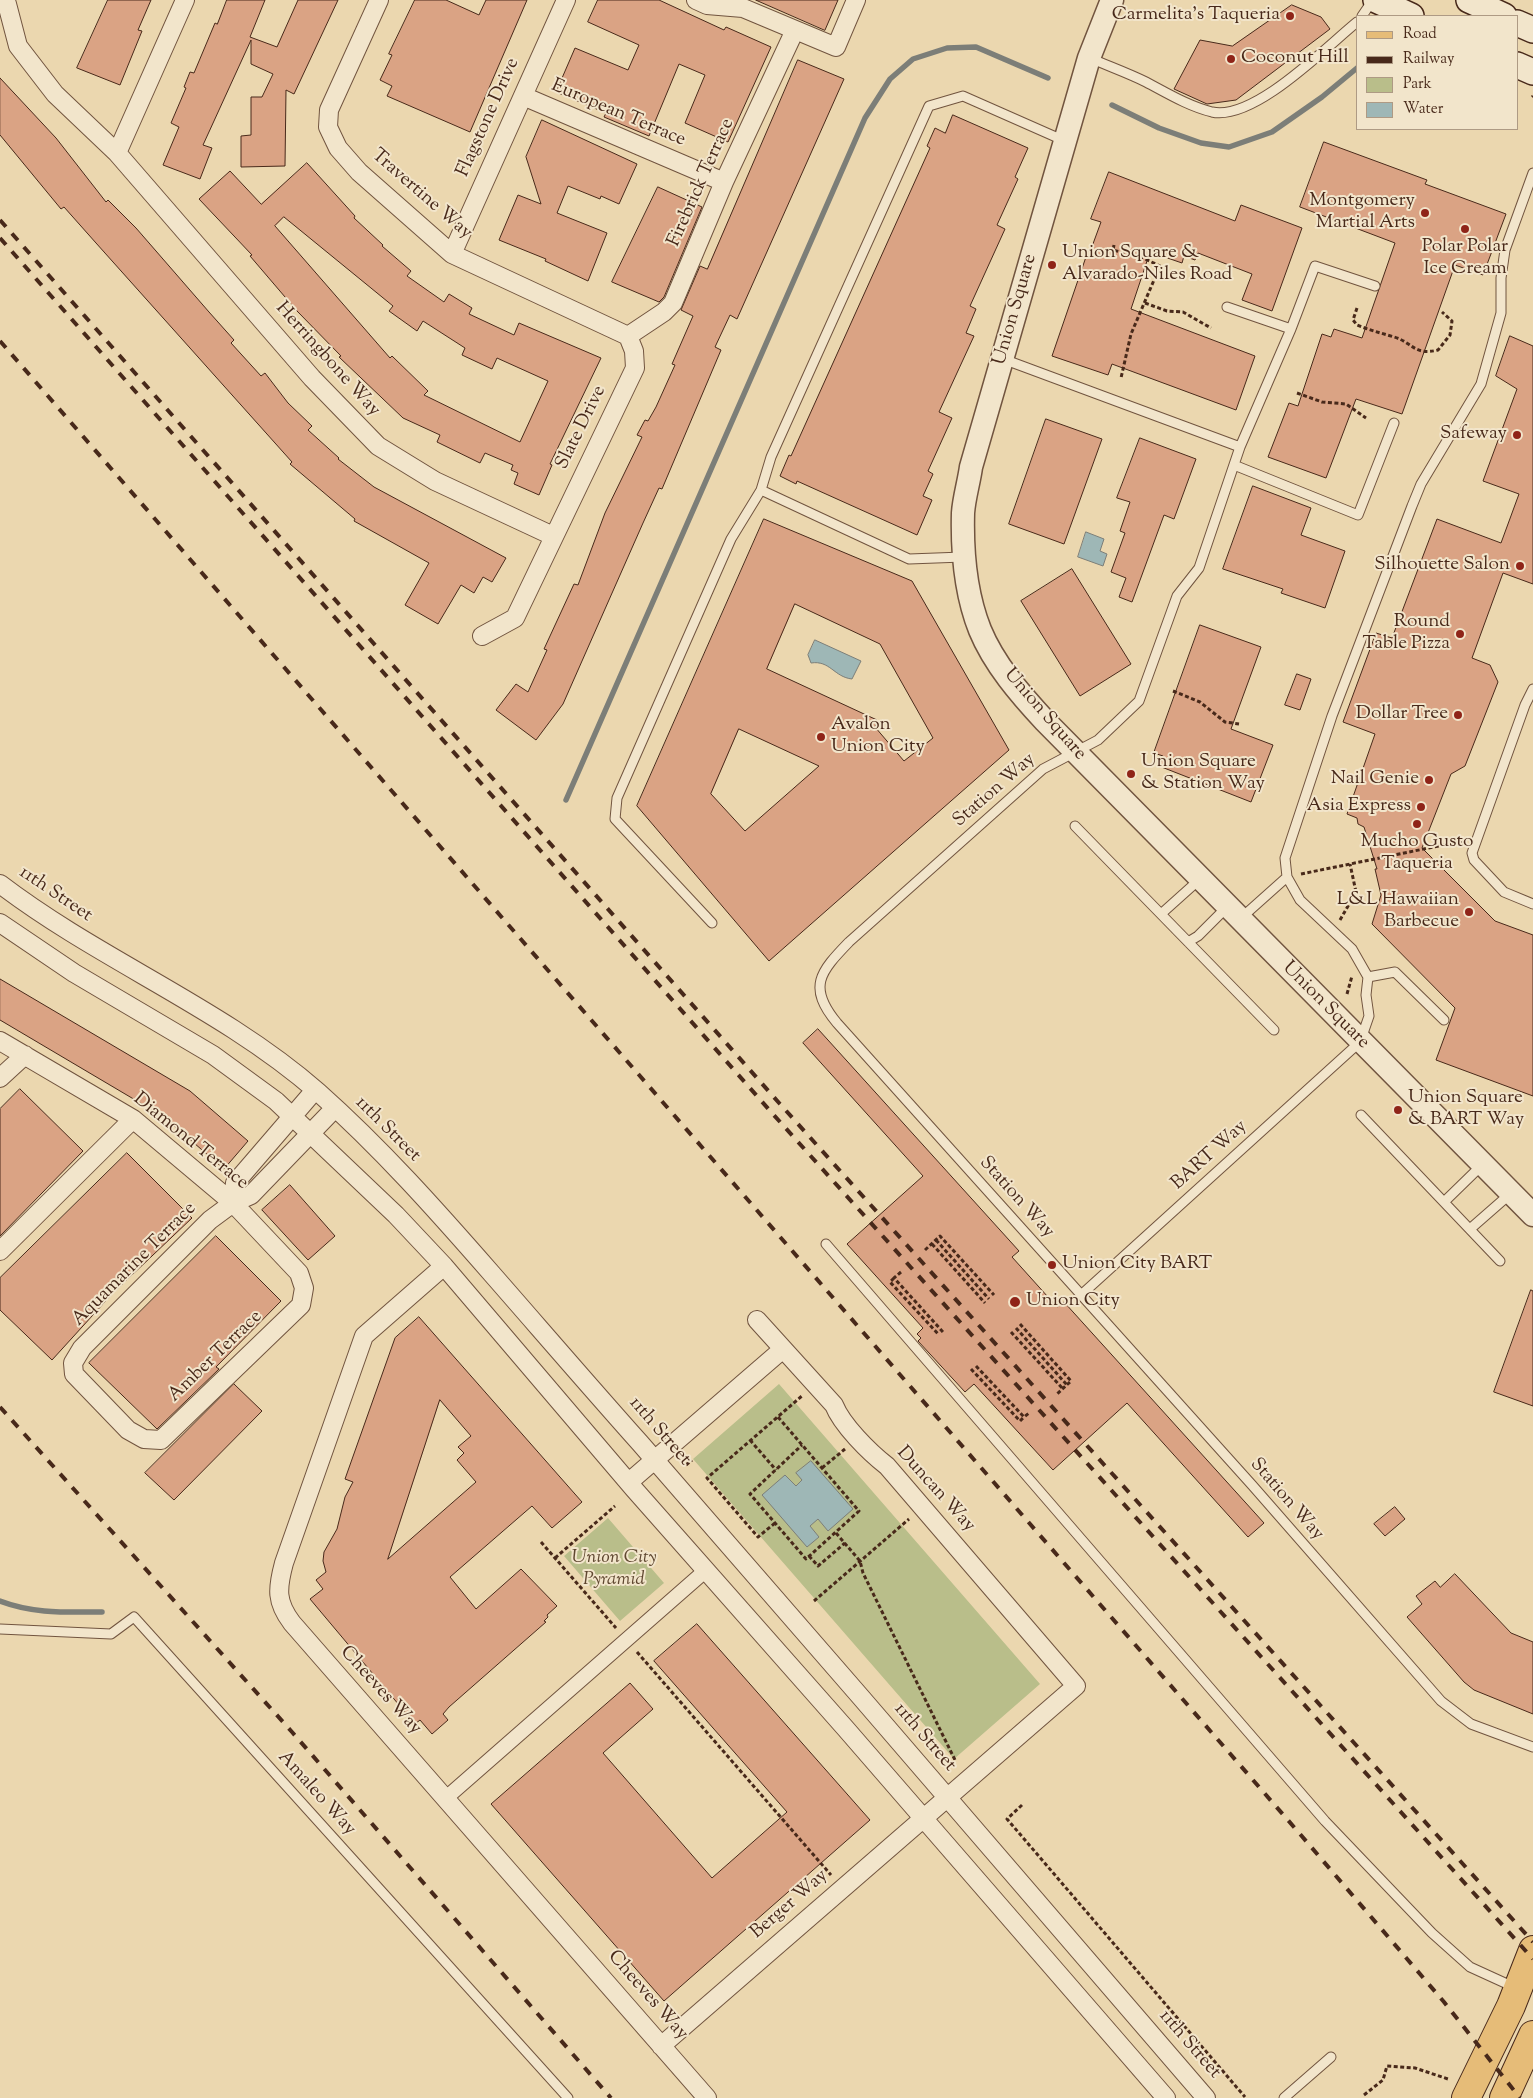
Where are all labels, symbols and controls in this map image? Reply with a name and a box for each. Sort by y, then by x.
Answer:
place label: Carmelita's Taqueria [1112,5,1280,27]
marker: Carmelita's Taqueria [1284,10,1296,22]
legend [1356,15,1518,130]
text: Road [1403,24,1437,45]
place label: Coconut Hill [1241,48,1349,70]
text: Railway [1403,49,1454,70]
marker: Coconut Hill [1225,53,1237,65]
street label: Flagstone Drive [453,55,525,181]
text: Park [1403,74,1432,95]
street label: European Terrace [547,75,689,153]
text: Water [1403,99,1443,120]
street label: Firebrick Terrace [664,115,740,251]
street label: Travertine Way [366,145,476,245]
place label: Montgomery Martial Arts [1309,191,1415,235]
marker: Montgomery Martial Arts [1419,207,1431,219]
marker: Polar Polar Ice Cream [1459,223,1471,235]
place label: Polar Polar Ice Cream [1422,237,1508,281]
place label: Union Square & Alvarado-Niles Road [1062,243,1232,287]
street label: Union Square [989,252,1043,368]
marker: Union Square & Alvarado-Niles Road [1046,259,1058,271]
street label: Herringbone Way [270,298,384,422]
street label: Slate Drive [552,382,612,474]
place label: Safeway [1440,424,1507,446]
marker: Safeway [1511,429,1523,441]
place label: Silhouette Salon [1374,555,1510,577]
marker: Silhouette Salon [1514,560,1526,572]
place label: Round Table Pizza [1362,612,1450,656]
marker: Round Table Pizza [1454,628,1466,640]
street label: Union Square [998,664,1090,766]
place label: Dollar Tree [1356,704,1448,726]
marker: Dollar Tree [1452,709,1464,721]
place label: Avalon Union City [831,715,925,759]
marker: Avalon Union City [815,731,827,743]
street label: Station Way [949,749,1041,833]
place label: Union Square & Station Way [1141,752,1265,796]
marker: Union Square & Station Way [1125,768,1137,780]
place label: Nail Genie [1331,769,1419,791]
marker: Nail Genie [1423,774,1435,786]
place label: Asia Express [1307,796,1411,818]
marker: Asia Express [1415,801,1427,813]
marker: Mucho Gusto Taqueria [1411,818,1423,830]
place label: Mucho Gusto Taqueria [1361,832,1473,876]
street label: 11th Street [14,862,96,928]
place label: L&L Hawaiian Barbecue [1337,890,1459,934]
marker: L&L Hawaiian Barbecue [1463,906,1475,918]
street label: Union Square [1276,957,1374,1055]
place label: Union Square & BART Way [1408,1088,1524,1132]
street label: Diamond Terrace [128,1089,252,1195]
street label: 11th Street [349,1092,425,1168]
marker: Union Square & BART Way [1392,1104,1404,1116]
street label: BART Way [1167,1116,1253,1196]
street label: Station Way [973,1153,1059,1243]
street label: Aquamarine Terrace [68,1198,202,1332]
place label: Union City BART [1062,1254,1212,1276]
marker: Union City BART [1046,1259,1058,1271]
place label: Union City [1026,1291,1120,1313]
marker: Union City [1008,1295,1022,1309]
street label: Amber Terrace [164,1306,268,1408]
street label: 11th Street [623,1393,695,1471]
street label: Duncan Way [891,1442,979,1538]
street label: Station Way [1244,1454,1328,1546]
park label: Union City Pyramid [572,1548,656,1592]
street label: Cheeves Way [334,1642,426,1740]
street label: 11th Street [888,1699,960,1777]
street label: Amaleo Way [272,1747,360,1841]
street label: Berger Way [747,1865,833,1945]
street label: Cheeves Way [602,1946,692,2046]
street label: 11th Street [1153,2006,1225,2084]

